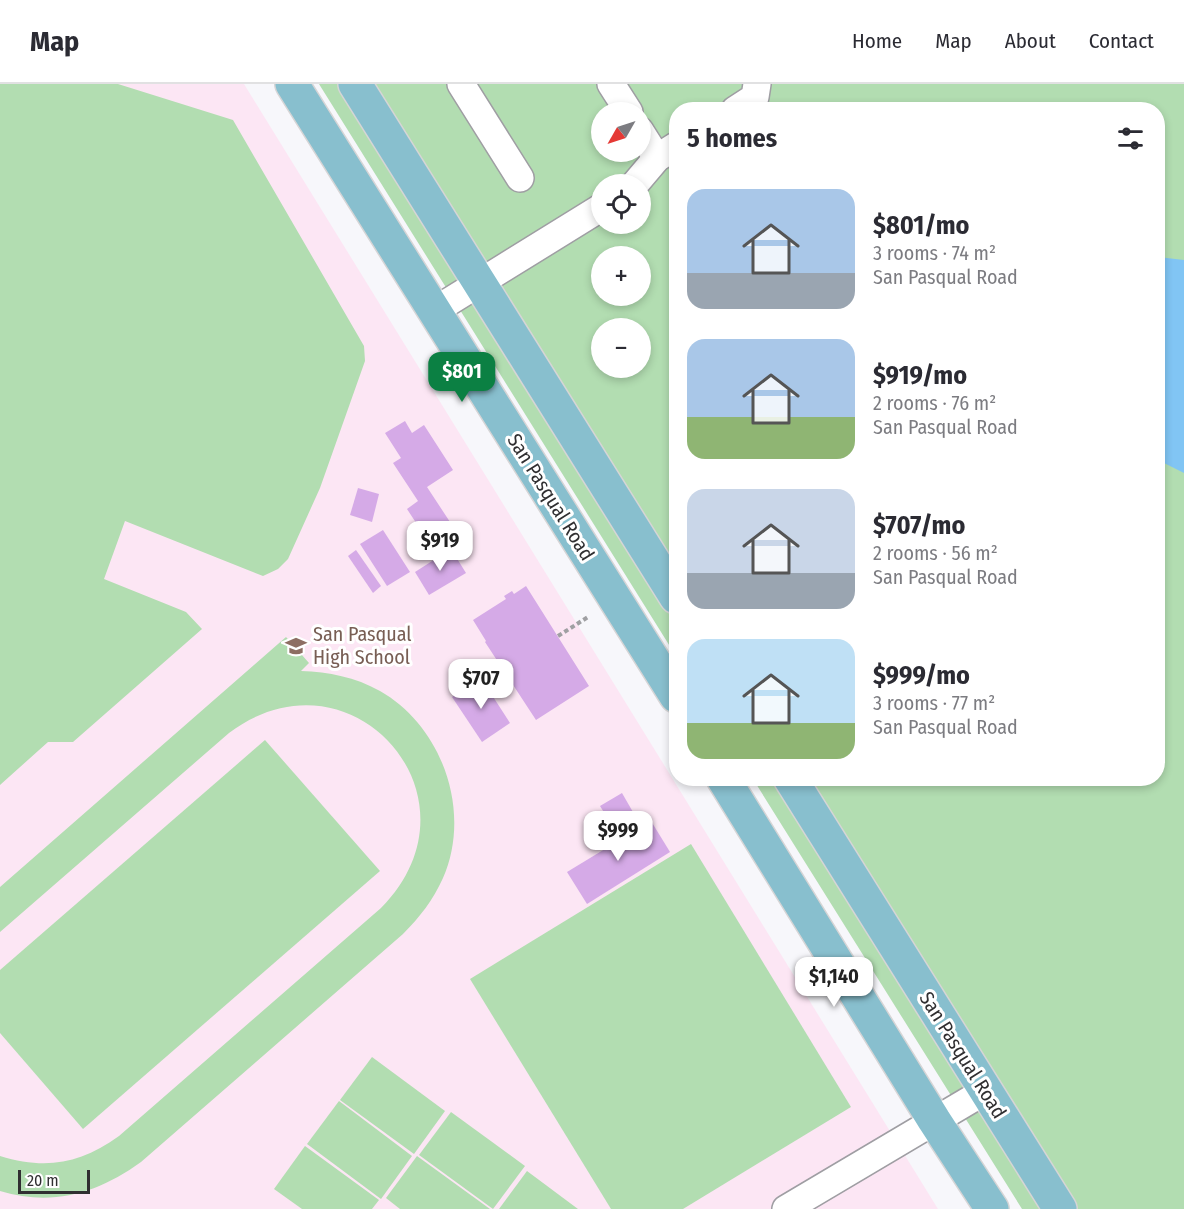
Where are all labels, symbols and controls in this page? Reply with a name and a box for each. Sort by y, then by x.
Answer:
text: Map [30,25,79,58]
text: Home [852,28,902,54]
text: Map [935,28,972,54]
text: About [1005,28,1056,54]
text: Contact [1089,28,1154,54]
north arrow [591,102,651,162]
map controls [591,102,651,378]
icon: filters [1114,122,1147,155]
text: 5 homes [687,123,777,154]
button: locate [591,174,651,234]
text: $801/mo [873,210,969,241]
icon: home [735,213,807,285]
text: 3 rooms · 74 m² [873,241,996,265]
button: + [591,246,651,306]
text: San Pasqual Road [873,265,1018,289]
button: − [591,318,651,378]
pin: $801 [426,352,498,403]
text: $801 [442,359,482,383]
text: $919/mo [873,360,967,391]
icon: home [735,363,807,435]
text: 2 rooms · 76 m² [873,391,996,415]
text: San Pasqual Road [873,415,1018,439]
street label: San Pasqual Road [502,429,600,565]
text: $707/mo [873,510,965,541]
icon: home [735,513,807,585]
pin: $919 [404,521,476,572]
text: $919 [421,528,459,552]
text: 2 rooms · 56 m² [873,541,998,565]
text: San Pasqual Road [873,565,1018,589]
place label: San Pasqual High School [313,622,412,669]
school or university icon: San Pasqual High School [284,634,308,658]
pin: $707 [445,659,517,710]
text: $999/mo [873,660,970,691]
icon: home [735,663,807,735]
text: $707 [462,666,500,690]
text: 3 rooms · 77 m² [873,691,995,715]
text: San Pasqual Road [873,715,1018,739]
pin: $999 [582,811,654,862]
text: $999 [598,818,638,842]
pin: $1,140 [785,957,883,1008]
text: $1,140 [809,964,859,988]
street label: San Pasqual Road [914,987,1012,1123]
scale bar [18,1167,90,1194]
text: 20 m [27,1171,58,1190]

